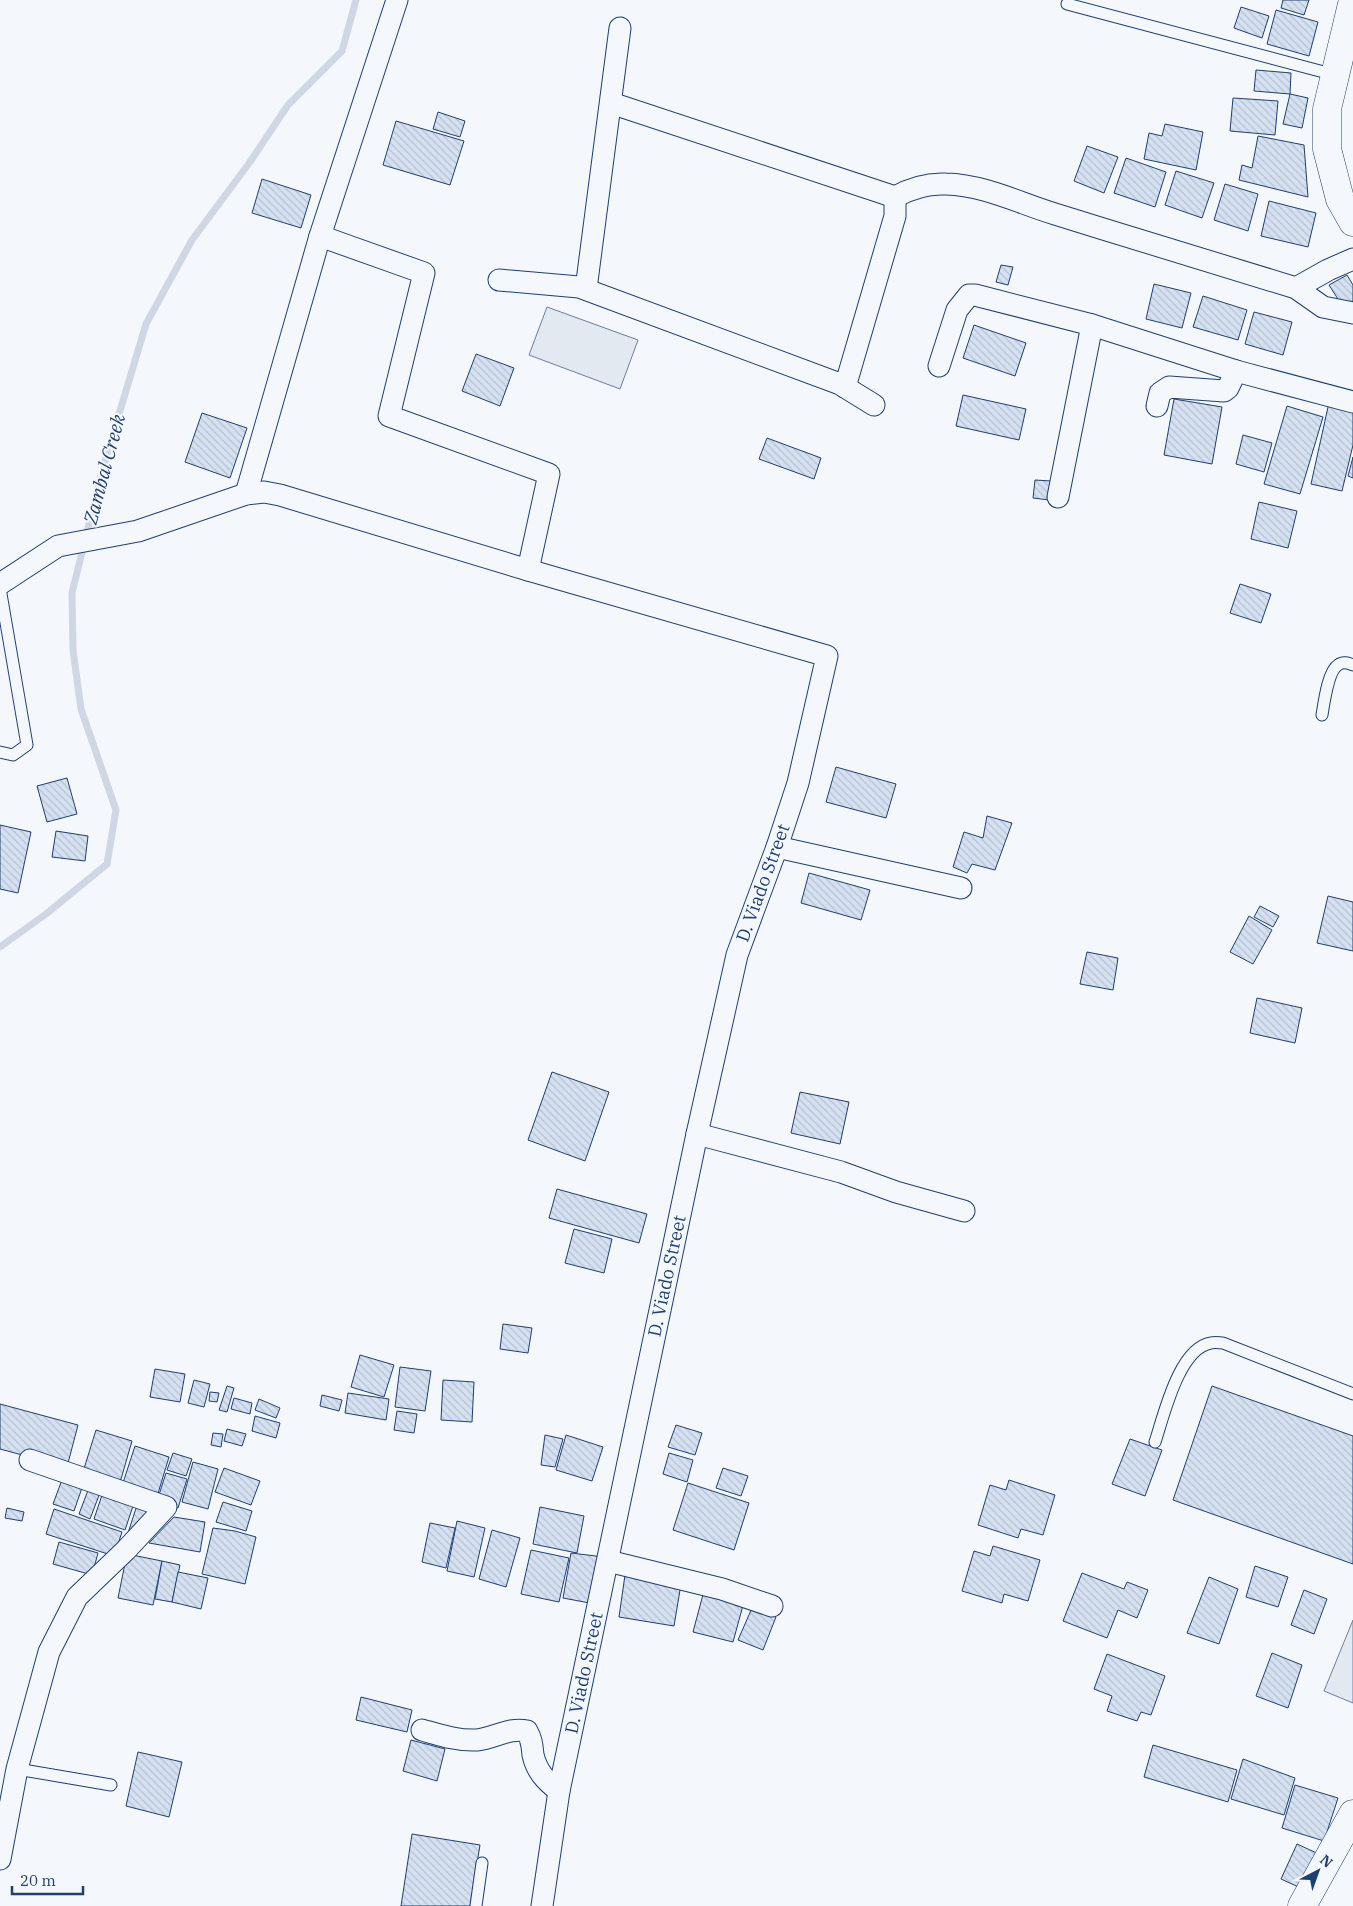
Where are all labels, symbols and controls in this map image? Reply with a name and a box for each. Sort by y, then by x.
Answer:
water label: Zambal Creek [78,410,130,528]
street label: D. Viado Street [731,821,795,945]
street label: D. Viado Street [642,1213,691,1339]
street label: D. Viado Street [559,1610,608,1736]
north arrow [1293,1846,1343,1896]
text: N [1316,1851,1337,1872]
scale bar [12,1864,84,1896]
text: 20 m [20,1871,56,1890]

